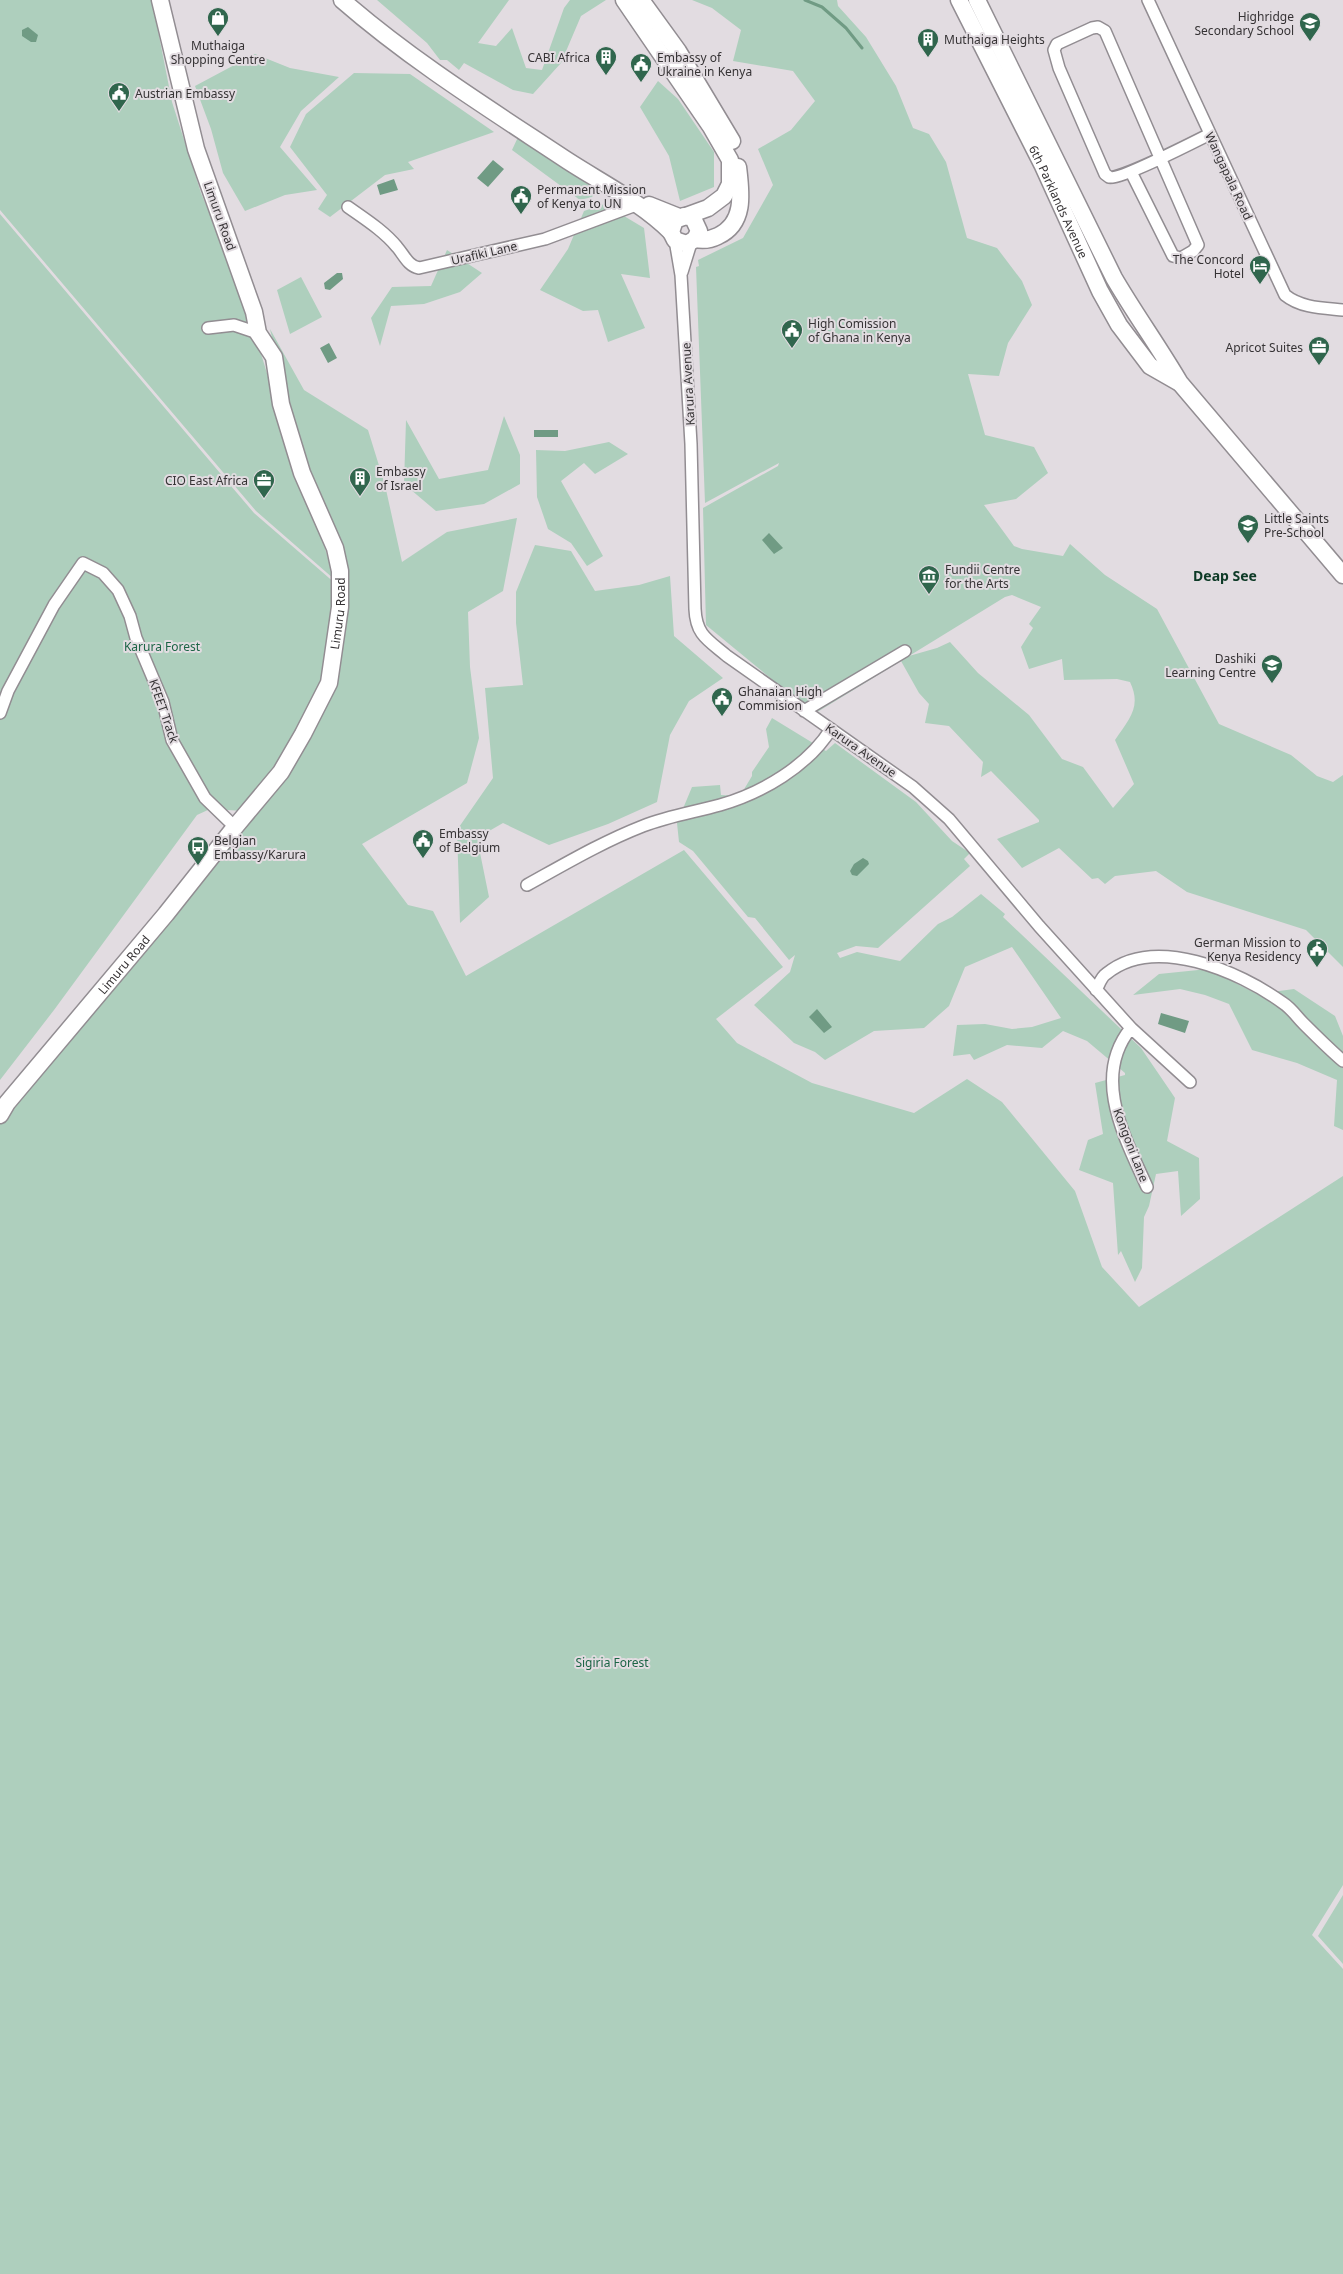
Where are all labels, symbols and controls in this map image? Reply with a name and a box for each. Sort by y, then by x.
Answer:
shop icon: Muthaiga Shopping Centre [206,6,230,37]
place label: Highridge Secondary School [1195,8,1294,39]
school or university icon: Highridge Secondary School [1298,11,1322,42]
building icon: Muthaiga Heights [916,27,940,58]
place label: Muthaiga Heights [944,31,1045,48]
place label: Muthaiga Shopping Centre [171,37,266,68]
building icon: CABI Africa [594,45,618,76]
place label: CABI Africa [527,49,590,66]
place label: Embassy of Ukraine in Kenya [657,49,752,80]
public building icon: Embassy of Ukraine in Kenya [629,52,653,83]
public building icon: Austrian Embassy [107,81,131,112]
place label: Austrian Embassy [135,85,236,102]
street label: Wangapala Road [1201,129,1257,223]
street label: 6th Parklands Avenue [1025,142,1092,261]
street label: Limuru Road [200,179,240,253]
place label: Permanent Mission of Kenya to UN [537,181,646,212]
public building icon: Permanent Mission of Kenya to UN [509,184,533,215]
street label: Urafiki Lane [449,237,519,269]
place label: The Concord Hotel [1173,251,1244,282]
hotel icon: The Concord Hotel [1248,254,1272,285]
place label: High Comission of Ghana in Kenya [808,315,911,346]
public building icon: High Comission of Ghana in Kenya [780,318,804,349]
office icon: Apricot Suites [1307,335,1331,366]
place label: Apricot Suites [1225,339,1303,356]
street label: Karura Avenue [677,342,699,426]
place label: Embassy of Israel [376,463,427,494]
building icon: Embassy of Israel [348,466,372,497]
office icon: CIO East Africa [252,468,276,499]
place label: CIO East Africa [165,472,248,489]
place label: Little Saints Pre-School [1264,510,1329,541]
school or university icon: Little Saints Pre-School [1236,513,1260,544]
place label: Fundii Centre for the Arts [945,561,1021,592]
museum icon: Fundii Centre for the Arts [917,564,941,595]
district label: Deap See [1193,566,1257,585]
street label: Limuru Road [325,577,349,651]
park label: Karura Forest [124,638,201,655]
place label: Dashiki Learning Centre [1165,650,1256,681]
school or university icon: Dashiki Learning Centre [1260,653,1284,684]
street label: KFEET Track [145,677,183,746]
place label: Ghanaian High Commision [738,683,822,714]
public building icon: Ghanaian High Commision [710,686,734,717]
street label: Karura Avenue [822,719,900,781]
place label: Embassy of Belgium [439,825,500,856]
public building icon: Embassy of Belgium [411,828,435,859]
place label: Belgian Embassy/Karura [214,832,306,863]
bus stop icon: Belgian Embassy/Karura [186,835,210,866]
street label: Limuru Road [94,931,153,998]
place label: German Mission to Kenya Residency [1194,934,1302,965]
public building icon: German Mission to Kenya Residency [1305,937,1329,968]
street label: Kongoni Lane [1109,1106,1153,1184]
park label: Sigiria Forest [575,1654,649,1671]

